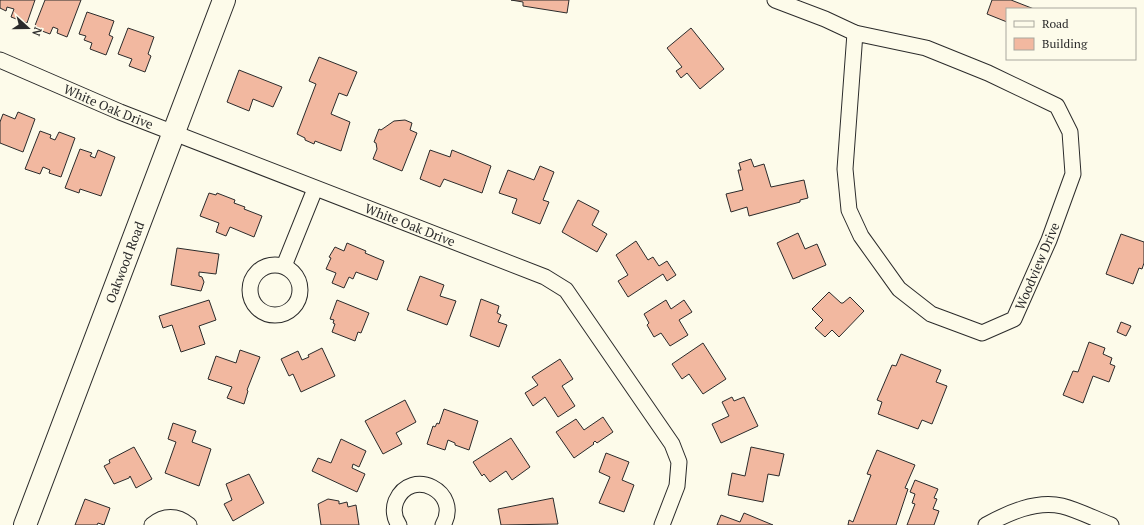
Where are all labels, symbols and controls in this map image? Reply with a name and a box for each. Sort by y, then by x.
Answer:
north arrow [8,8,48,48]
legend [1006,8,1136,60]
text: Road [1042,16,1069,31]
text: N [29,25,45,39]
text: Building [1042,36,1088,51]
street label: White Oak Drive [61,80,156,133]
street label: White Oak Drive [362,199,458,250]
street label: Oakwood Road [101,219,148,306]
street label: Woodview Drive [1010,219,1064,313]

